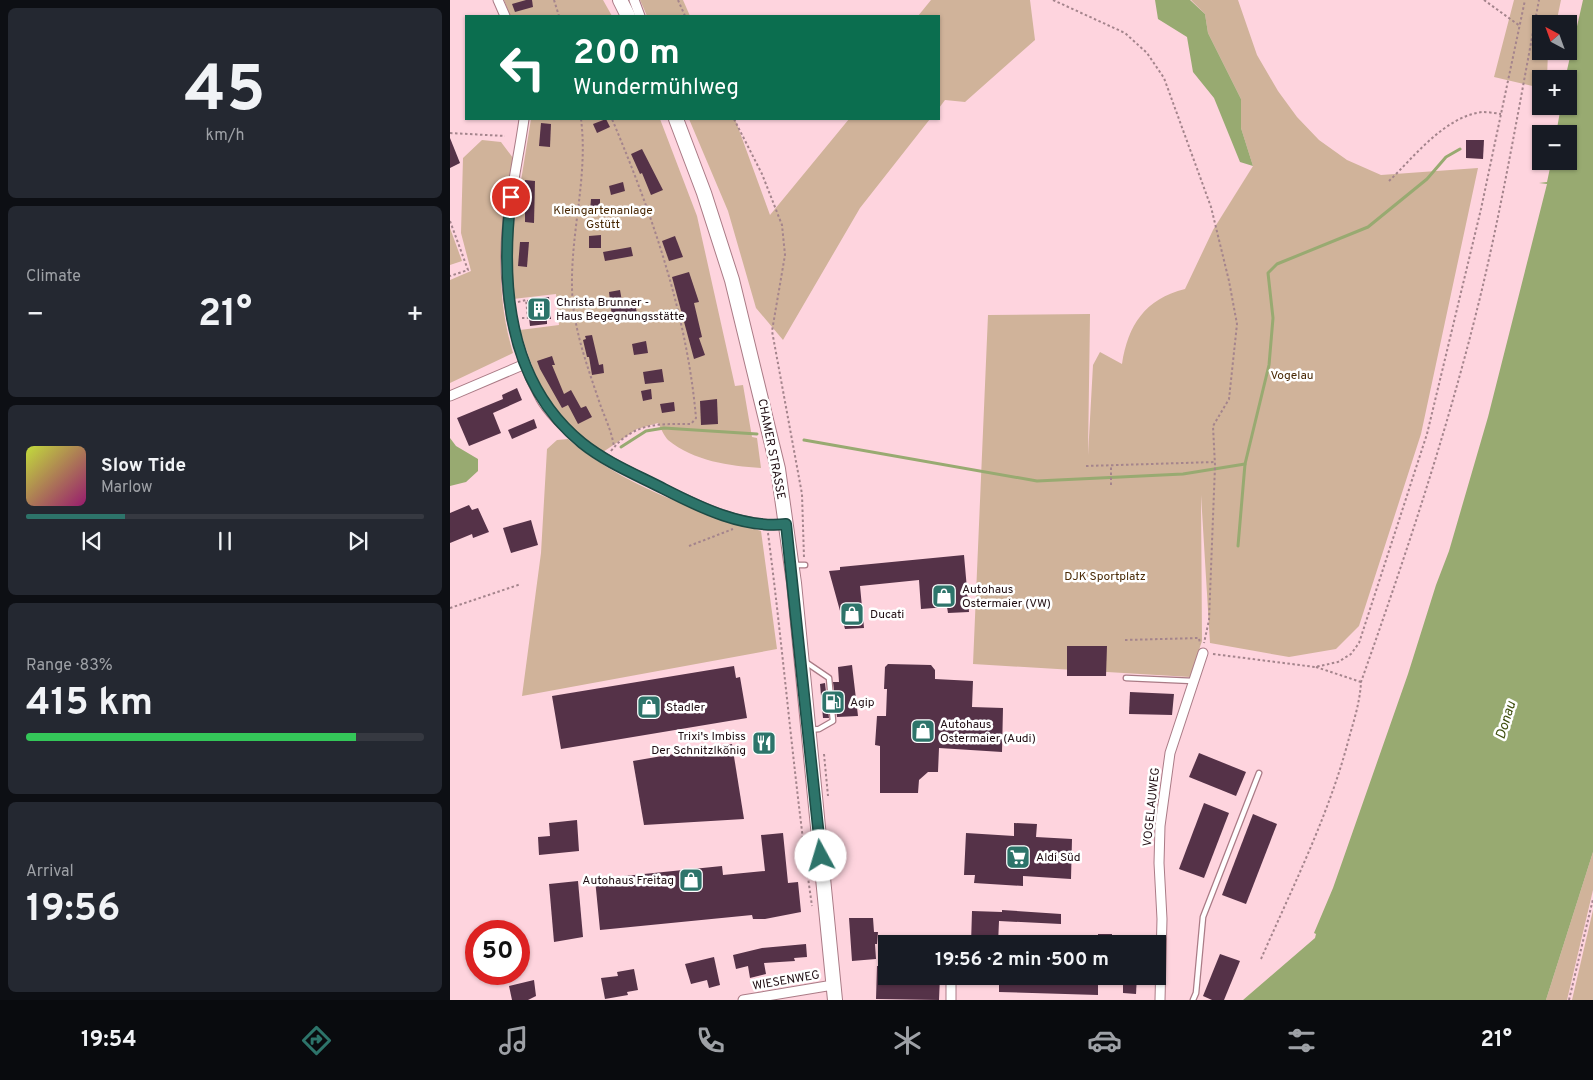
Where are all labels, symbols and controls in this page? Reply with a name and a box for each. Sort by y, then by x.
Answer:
north arrow [1532,15,1578,60]
map controls [1532,15,1577,170]
text: 200 m [573,32,680,76]
icon: left [490,35,555,100]
text: 45 [184,52,266,134]
button: + [1532,70,1577,115]
text: Wundermühlweg [573,75,739,102]
button: − [1532,125,1577,170]
text: km/h [206,126,244,146]
pin [490,176,532,218]
icon: arrive [497,183,525,211]
park label: Kleingartenanlage Gstütt [553,203,653,233]
text: Climate [26,267,81,287]
text: 21° [198,291,252,340]
place label: Christa Brunner - Haus Begegnungsstätte [556,295,685,325]
building icon: Christa Brunner - Haus Begegnungsstätte [526,296,552,322]
text: − [26,298,44,334]
text: + [406,298,424,334]
park label: Vogelau [1271,368,1313,384]
street label: CHAMER STRASSE [753,397,789,501]
text: Slow Tide [101,454,186,478]
text: Marlow [101,478,153,498]
icon: previous [78,527,106,555]
icon: pause [211,527,239,555]
icon: next [344,527,372,555]
park label: DJK Sportplatz [1064,569,1146,585]
place label: Autohaus Ostermaier (VW) [962,582,1051,612]
shop icon: Autohaus Ostermaier (VW) [931,583,957,609]
shop icon: Ducati [839,601,865,627]
place label: Ducati [870,607,904,623]
text: Range · 83% [26,656,113,676]
text: 415 km [26,680,153,729]
fuel station icon: Agip [820,689,846,715]
shop icon: Stadler [636,694,662,720]
place label: Agip [850,695,875,711]
water label: Donau [1493,699,1520,742]
place label: Stadler [666,700,705,716]
place label: Autohaus Ostermaier (Audi) [940,717,1036,747]
shop icon: Autohaus Ostermaier (Audi) [910,718,936,744]
place label: Trixi's Imbiss Der Schnitzlkönig [651,729,746,759]
restaurant icon: Trixi's Imbiss Der Schnitzlkönig [751,730,777,756]
street label: VOGELAUWEG [1140,767,1164,848]
position arrow [794,829,846,881]
supermarket icon: Aldi Süd [1005,844,1031,870]
place label: Aldi Süd [1036,850,1081,866]
text: Arrival [26,862,74,882]
shop icon: Autohaus Freitag [678,867,704,893]
place label: Autohaus Freitag [582,873,674,889]
text: 19:56 [26,886,120,935]
speed limit sign: 50 [465,920,530,985]
text: 19:56 · 2 min · 500 m [935,948,1109,972]
street label: WIESENWEG [751,967,821,995]
icon: directions [299,1023,334,1058]
icon: music [496,1023,531,1058]
icon: phone [693,1023,728,1058]
icon: climate [890,1023,925,1058]
icon: car [1087,1023,1122,1058]
icon: filters [1284,1023,1319,1058]
text: 19:54 [81,1027,137,1054]
text: 21° [1481,1027,1512,1054]

